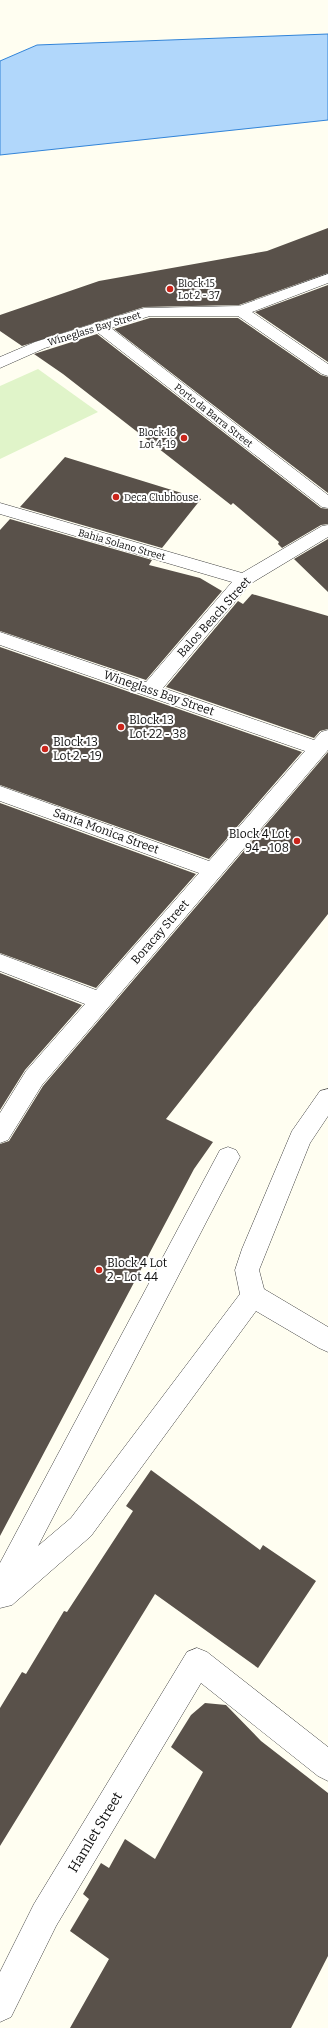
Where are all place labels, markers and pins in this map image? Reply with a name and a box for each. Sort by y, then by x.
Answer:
place label: Block 15 Lot 2 - 37 [178,278,220,302]
marker: Block 15 Lot 2 - 37 [165,284,175,294]
place label: Block 16 Lot 4-19 [139,427,176,451]
marker: Block 16 Lot 4-19 [179,433,189,443]
marker: Deca Clubhouse [111,492,121,502]
place label: Deca Clubhouse [124,492,198,504]
place label: Block 13 Lot 22 - 38 [129,713,187,741]
marker: Block 13 Lot 22 - 38 [116,722,126,732]
place label: Block 13 Lot 2 - 19 [53,735,102,763]
marker: Block 13 Lot 2 - 19 [40,744,50,754]
place label: Block 4 Lot 94 - 108 [229,827,290,855]
marker: Block 4 Lot 94 - 108 [292,836,302,846]
place label: Block 4 Lot 2 - Lot 44 [107,1256,168,1284]
marker: Block 4 Lot 2 - Lot 44 [94,1265,104,1275]

